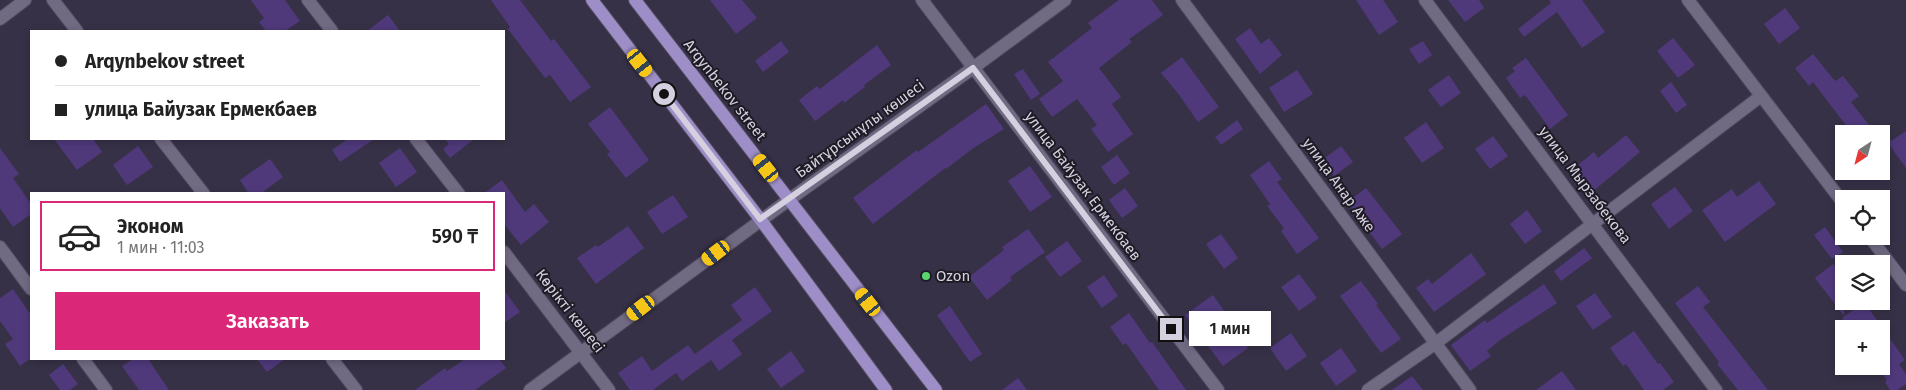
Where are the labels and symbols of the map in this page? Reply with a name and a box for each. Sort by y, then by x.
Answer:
street label: Arqynbekov street [680,36,770,145]
car [624,47,655,79]
street label: Байтұрсынұлы көшесі [792,76,928,182]
route start [653,83,675,105]
street label: улица Байузак Ермекбаев [1021,108,1145,264]
street label: улица Мырзабекова [1535,123,1635,247]
north arrow [1835,125,1890,180]
street label: улица Анар Аже [1299,135,1379,235]
car [750,152,781,184]
car [699,238,732,268]
street label: Көрікті көшесі [532,266,608,356]
place label: Ozon [936,267,970,285]
marker: Ozon [920,270,932,282]
car [852,286,883,318]
car [624,293,657,323]
callout: 1 мин [1188,312,1271,346]
route end [1160,318,1182,340]

